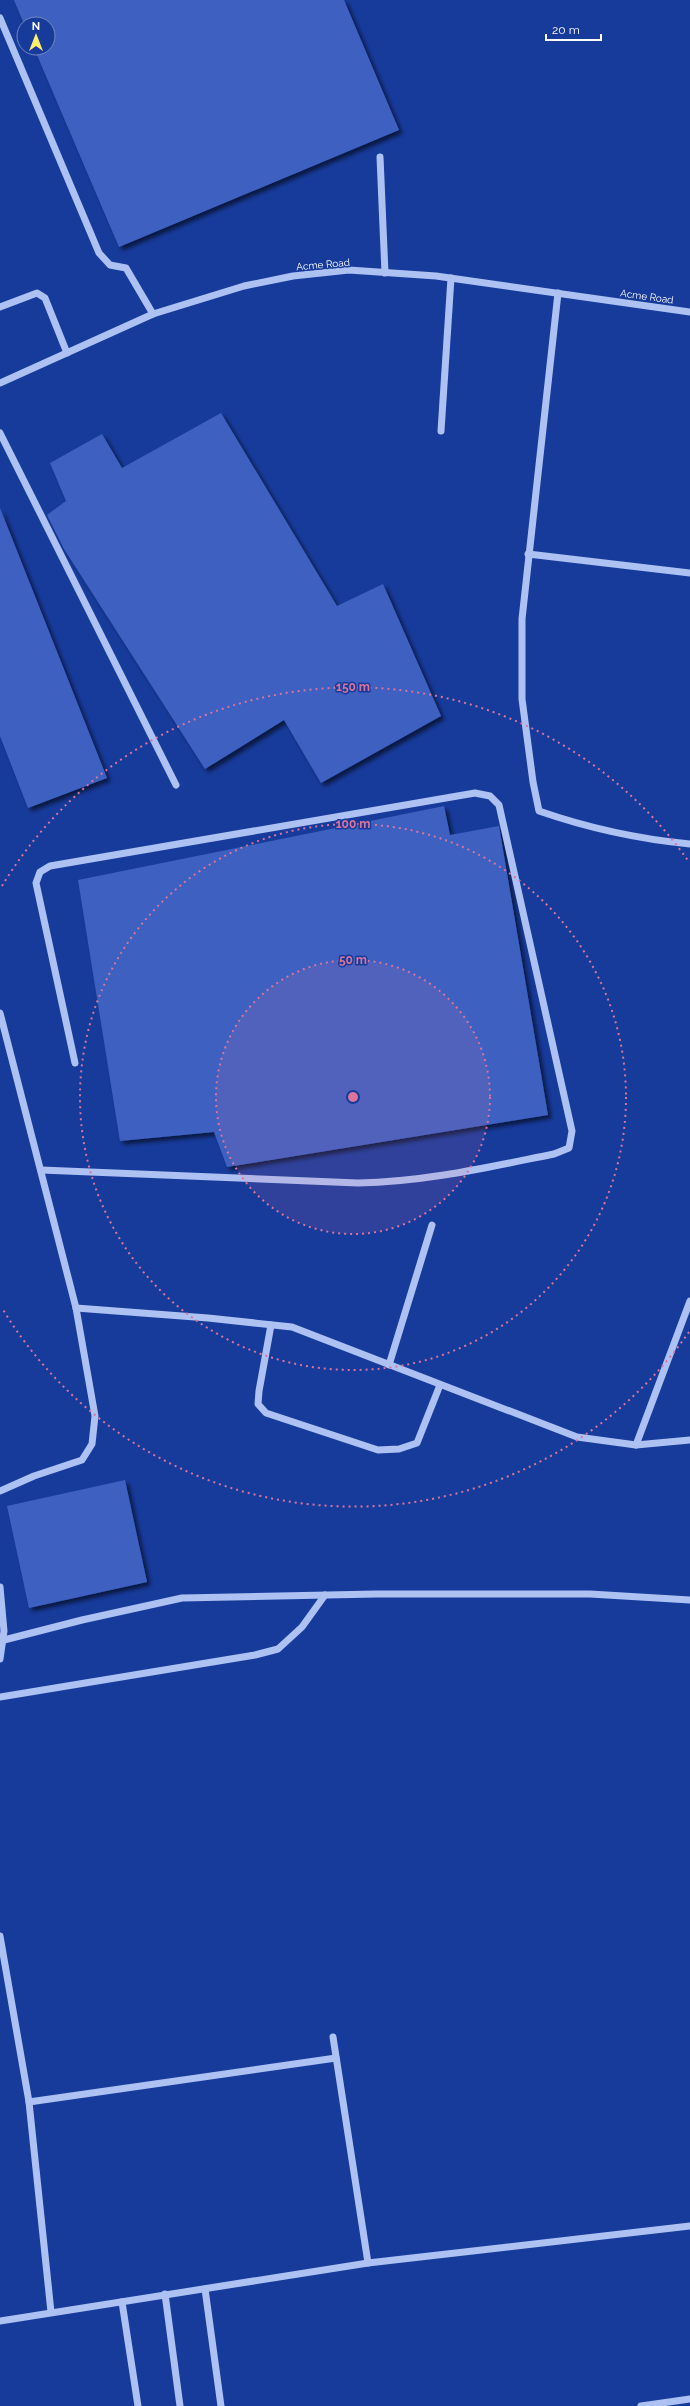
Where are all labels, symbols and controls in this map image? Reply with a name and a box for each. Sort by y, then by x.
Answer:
north arrow [16,16,56,56]
scale bar [546,16,601,42]
text: N [32,20,40,33]
text: 20 m [552,23,580,37]
street label: Acme Road [296,257,350,272]
street label: Acme Road [620,287,674,306]
text: 150 m [336,680,370,694]
text: 100 m [336,817,370,831]
text: 50 m [339,953,367,967]
centre of rings [346,1090,360,1104]

